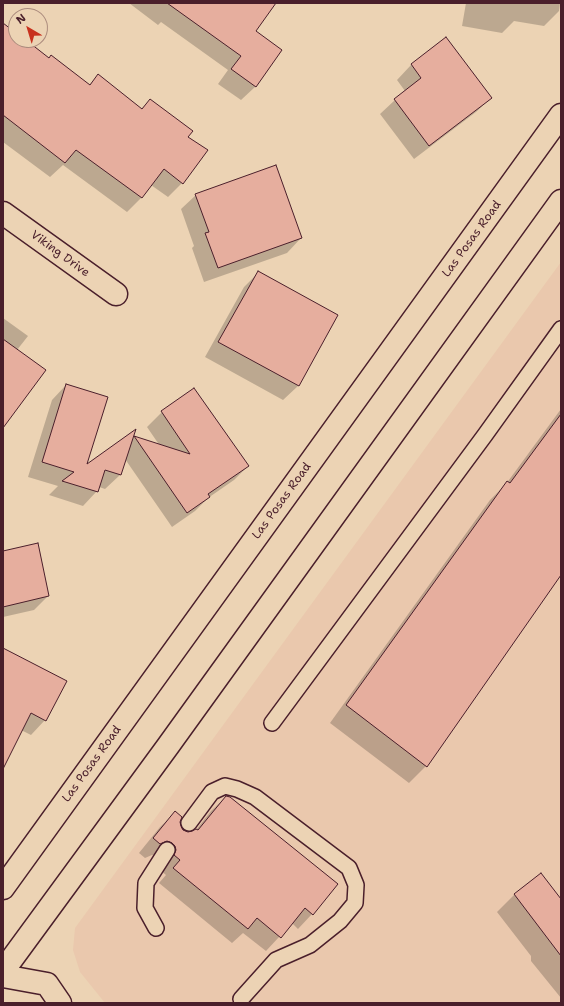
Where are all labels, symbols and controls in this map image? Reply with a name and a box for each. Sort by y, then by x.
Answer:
north arrow [8,8,48,48]
text: N [13,10,29,28]
street label: Las Posas Road [439,198,505,280]
street label: Viking Drive [28,228,92,280]
street label: Las Posas Road [249,460,315,542]
street label: Las Posas Road [59,723,125,805]

